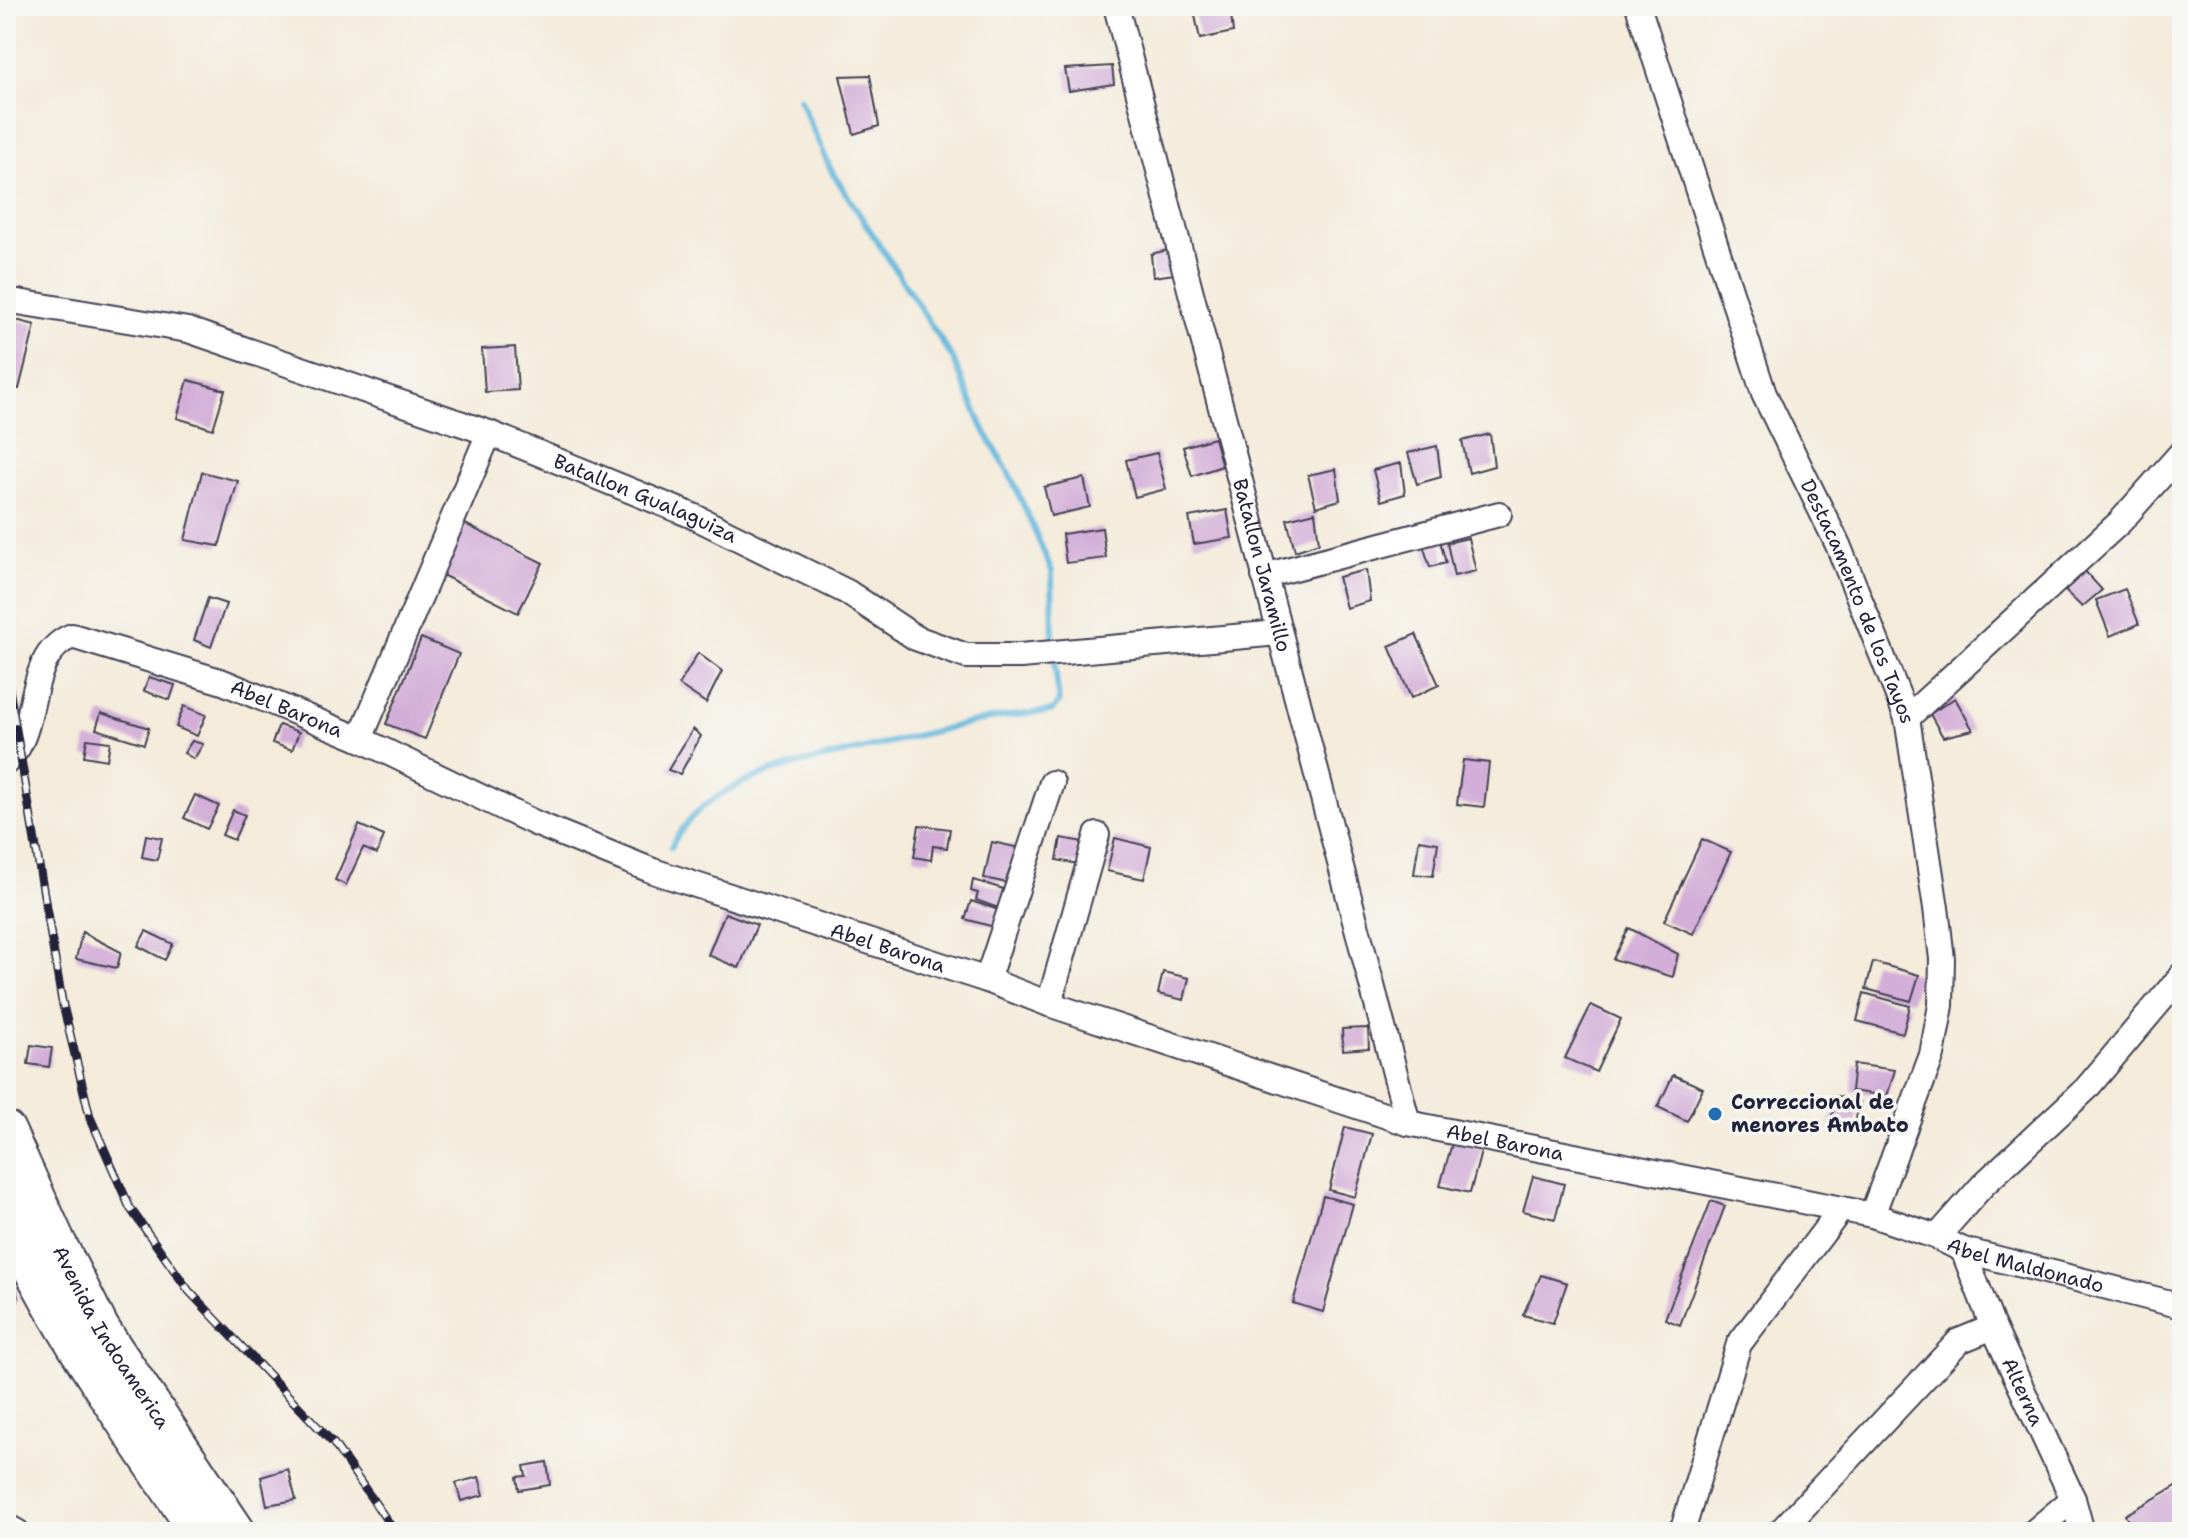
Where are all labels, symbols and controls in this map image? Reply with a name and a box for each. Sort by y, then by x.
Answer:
street label: Batallon Gualaguiza [550,448,742,549]
street label: Destacamento de los Tayos [1795,475,1921,725]
street label: Batallon Jaramillo [1227,476,1297,655]
street label: Abel Barona [227,674,347,744]
street label: Abel Barona [827,917,949,979]
place label: Correccional de menores Ambato [1731,1089,1909,1138]
marker: Correccional de menores Ambato [1706,1105,1724,1123]
street label: Abel Barona [1444,1118,1567,1167]
street label: Abel Maldonado [1943,1231,2107,1298]
street label: Avenida Indoamerica [47,1241,176,1434]
street label: Alterna [1996,1353,2050,1431]

